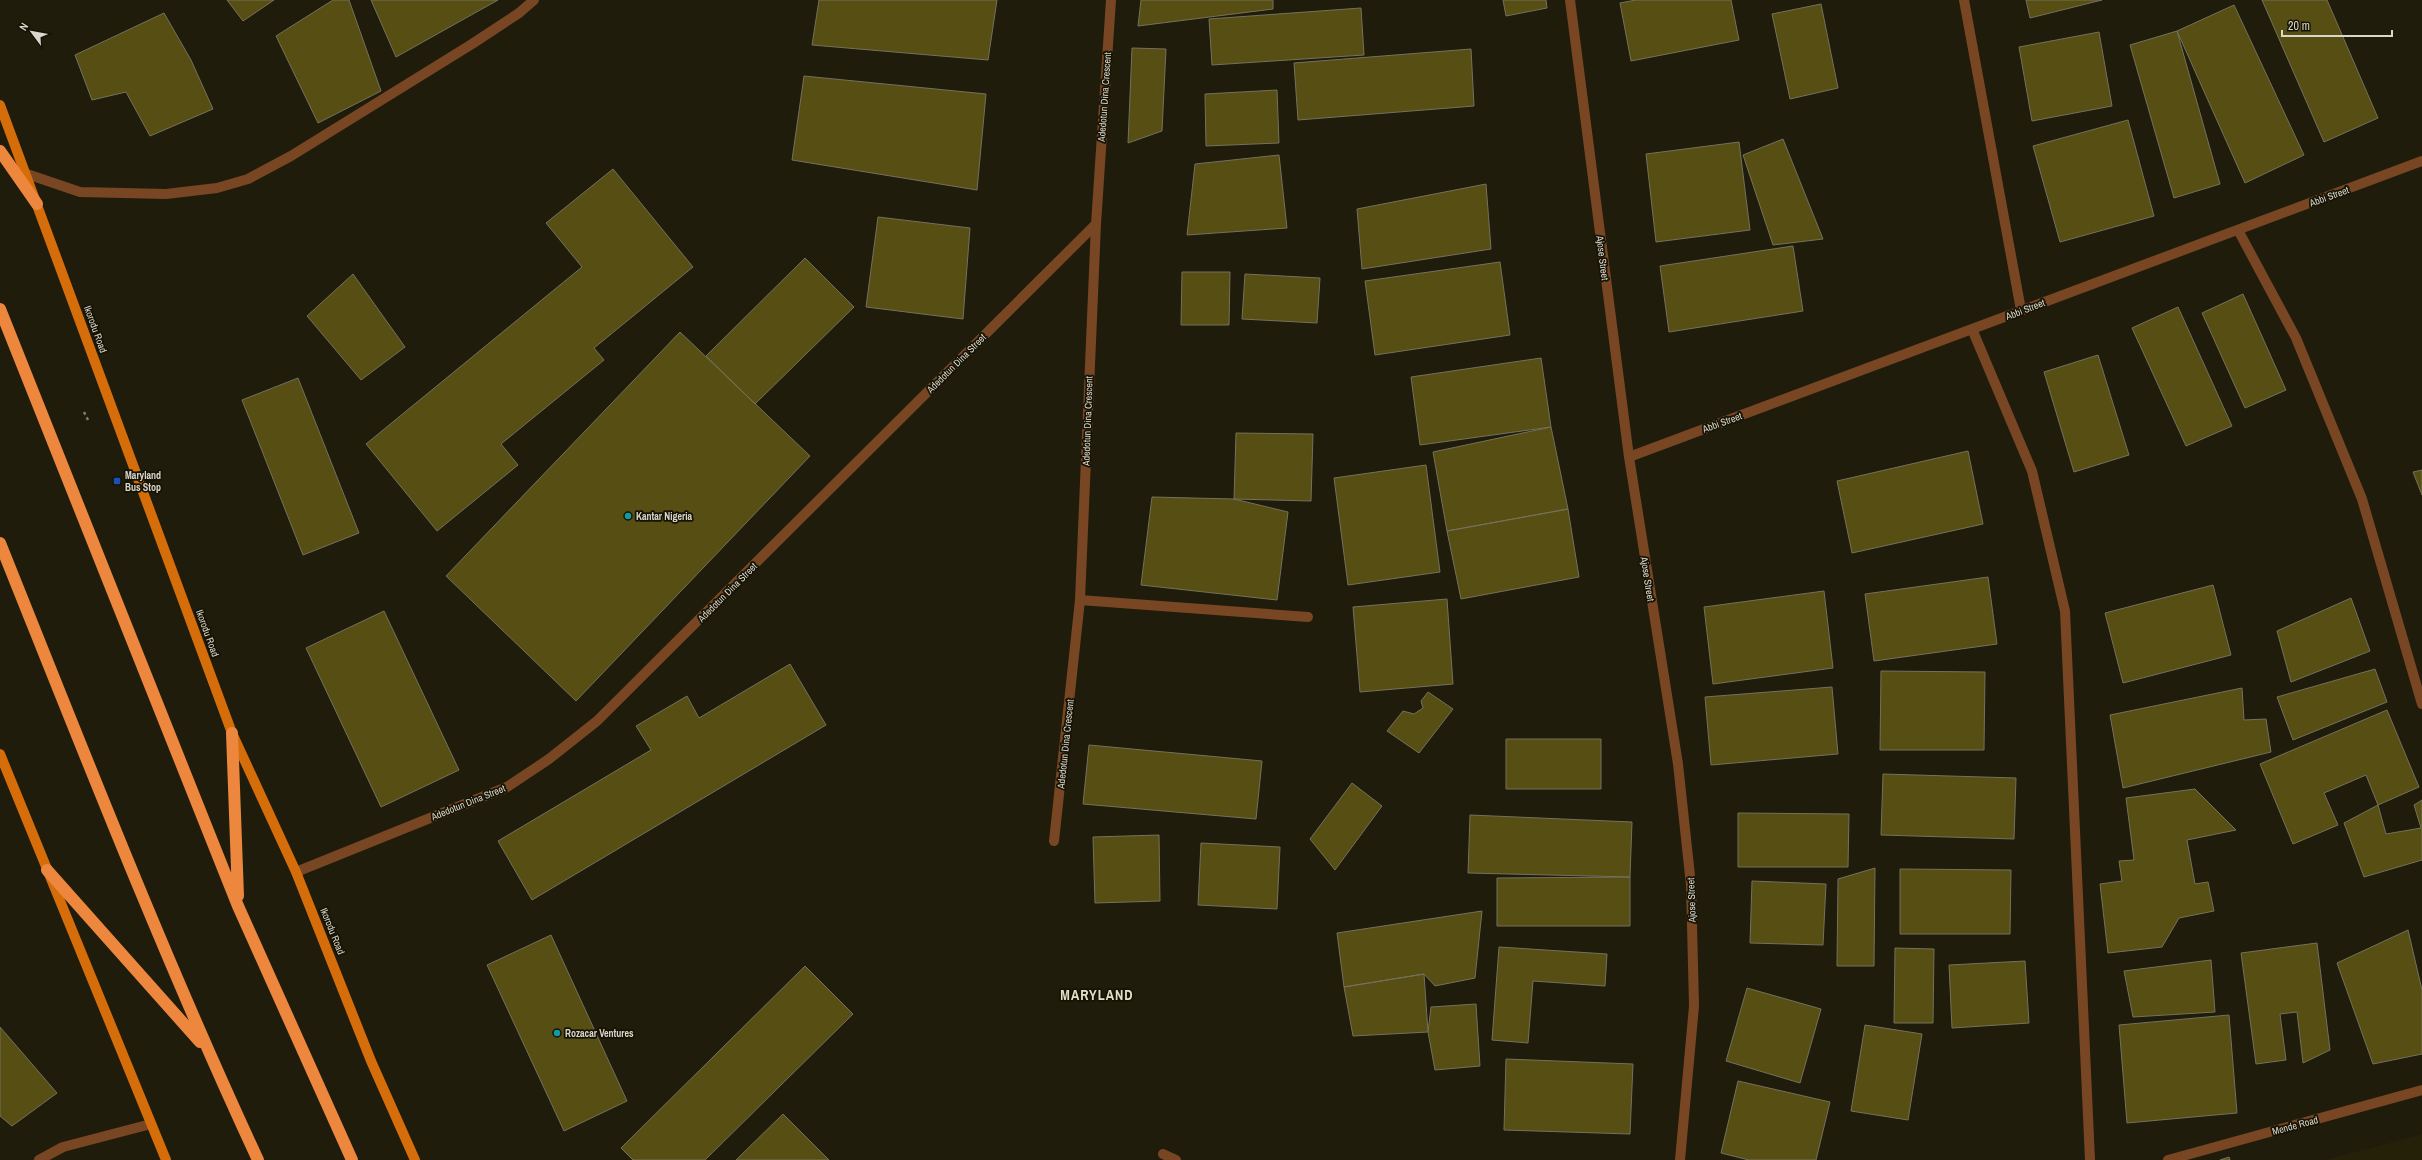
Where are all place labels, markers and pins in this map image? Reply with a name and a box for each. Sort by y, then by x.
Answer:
place label: Maryland Bus Stop [125,469,161,494]
marker: Maryland Bus Stop [112,476,122,486]
place label: Kantar Nigeria [636,510,692,523]
marker: Kantar Nigeria [623,511,633,521]
place label: Rozacar Ventures [565,1027,634,1040]
marker: Rozacar Ventures [552,1028,562,1038]

